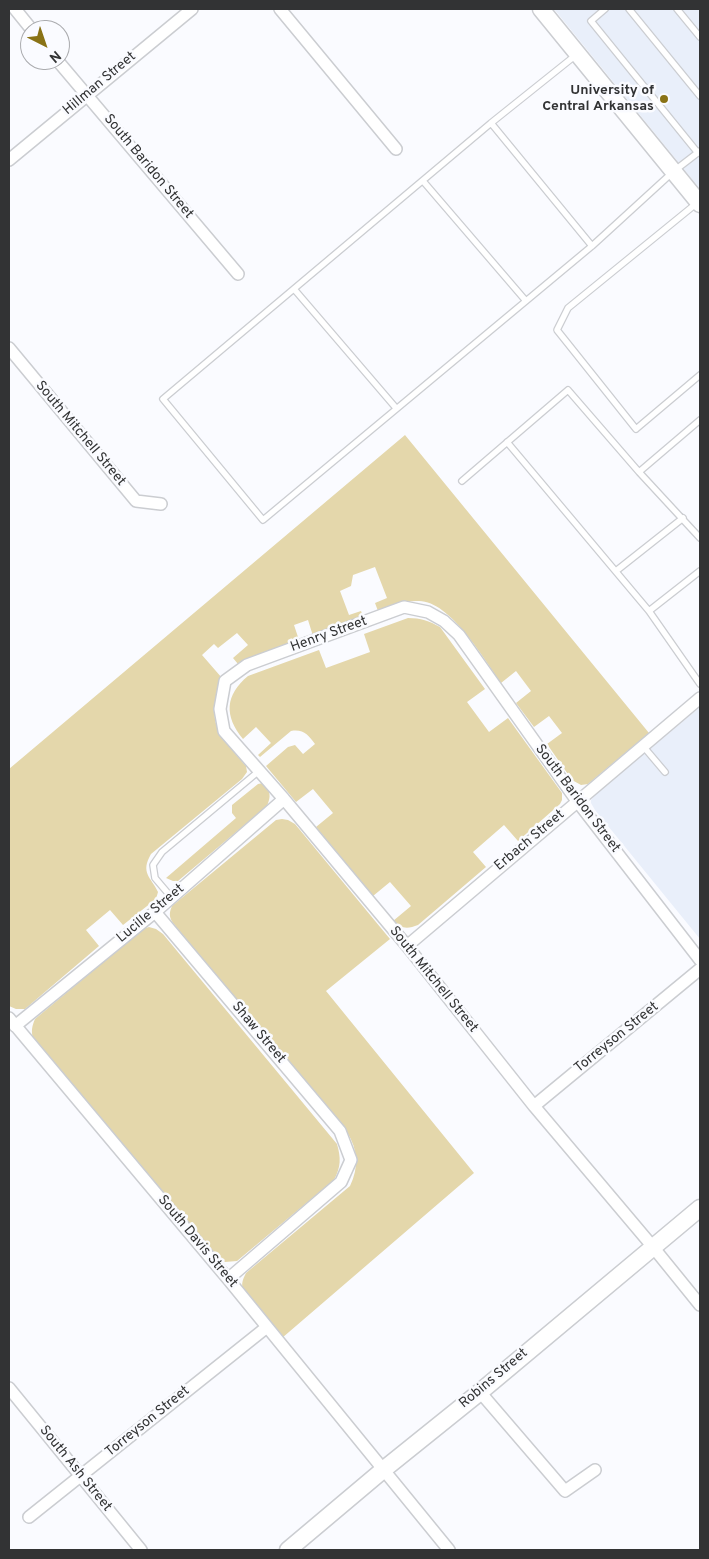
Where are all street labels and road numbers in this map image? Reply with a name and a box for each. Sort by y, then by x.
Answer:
street label: Hillman Street [60,49,140,119]
street label: South Baridon Street [99,111,197,223]
street label: South Mitchell Street [31,378,129,490]
street label: Henry Street [288,613,370,657]
street label: South Baridon Street [531,742,623,856]
street label: Erbach Street [492,807,568,875]
street label: Lucille Street [114,881,188,947]
street label: South Mitchell Street [385,924,481,1036]
street label: Shaw Street [227,999,289,1067]
street label: Torreyson Street [572,999,662,1077]
street label: South Davis Street [153,1192,241,1292]
street label: Robins Street [456,1345,532,1413]
street label: Torreyson Street [103,1383,193,1461]
street label: South Ash Street [35,1423,115,1515]

